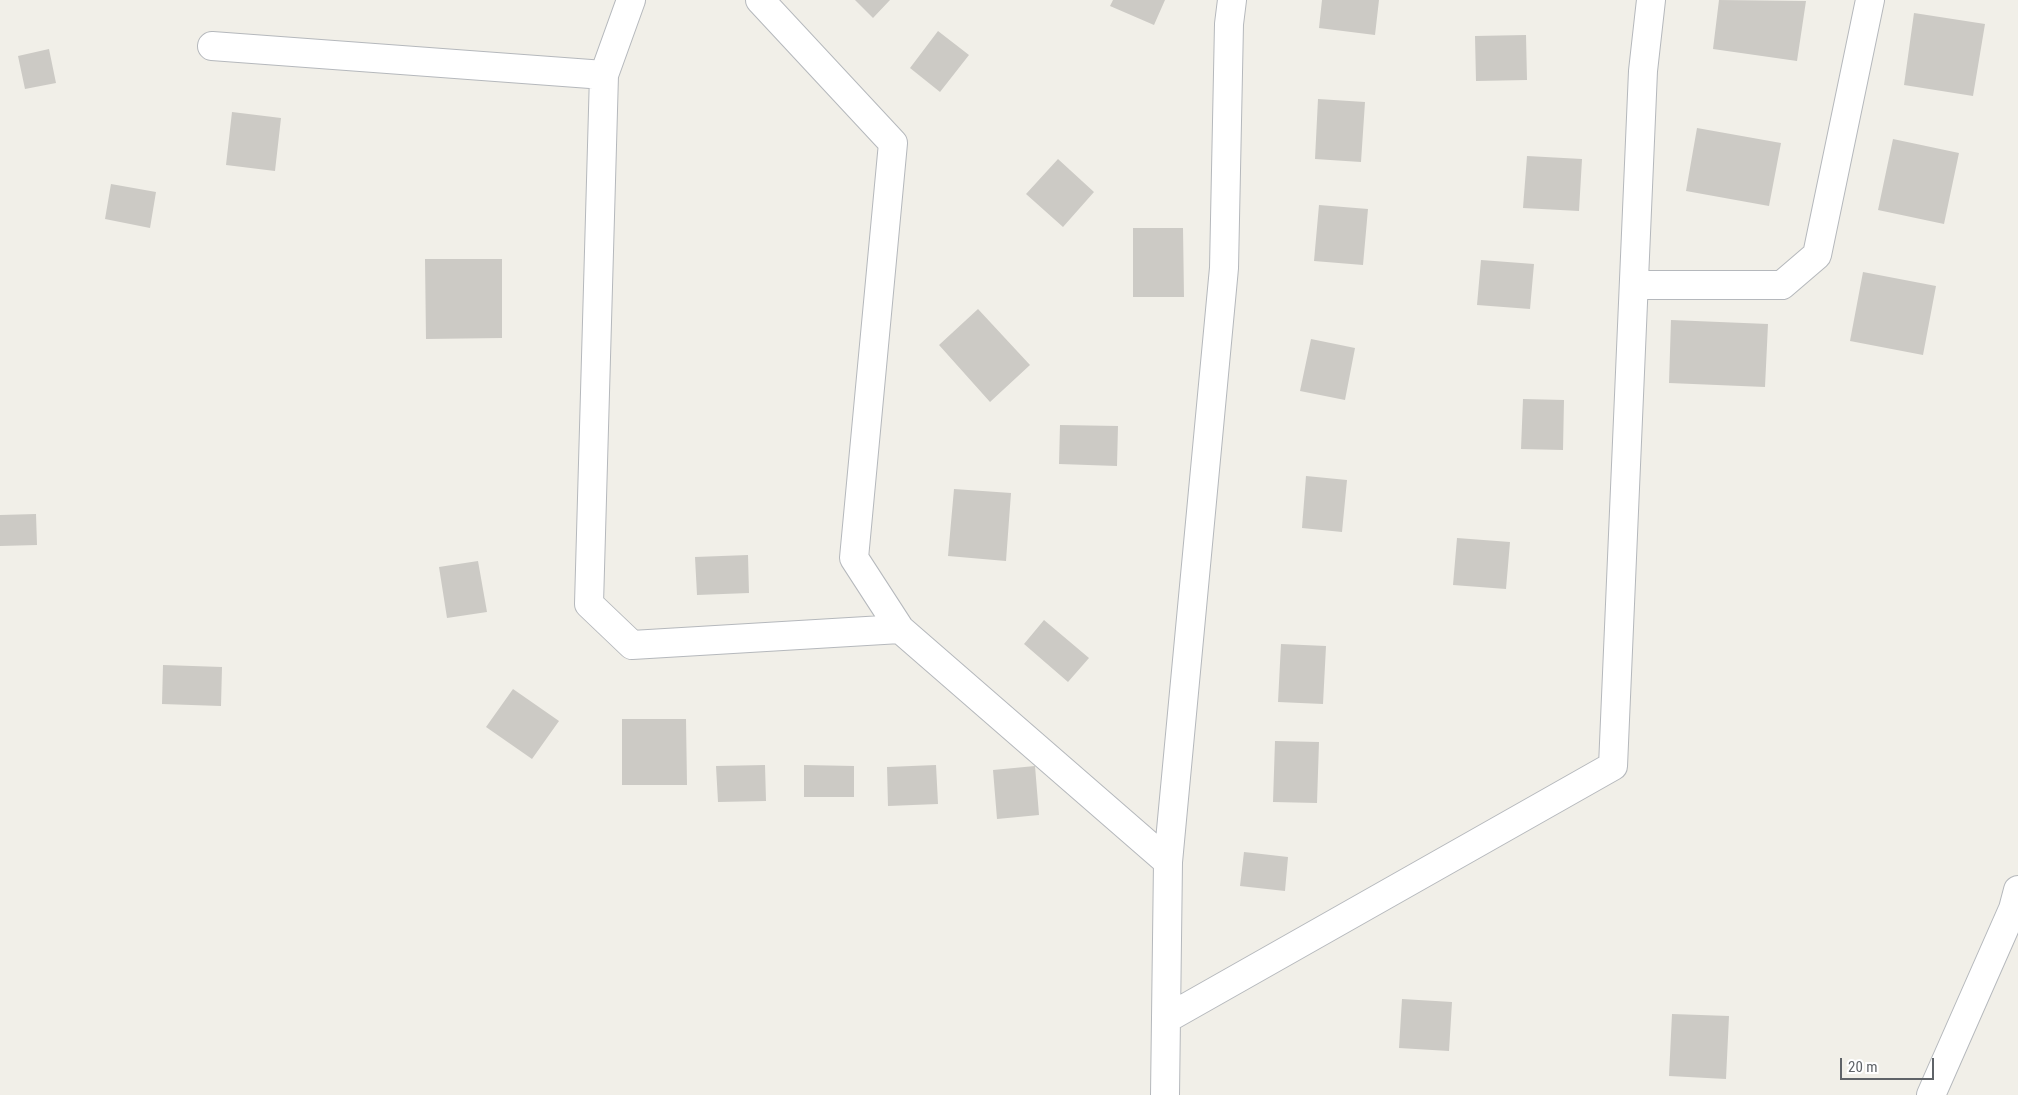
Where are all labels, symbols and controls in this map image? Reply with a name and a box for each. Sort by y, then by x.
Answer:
scale bar [1843,1048,1937,1080]
text: 20 m [1848,1058,1878,1076]

